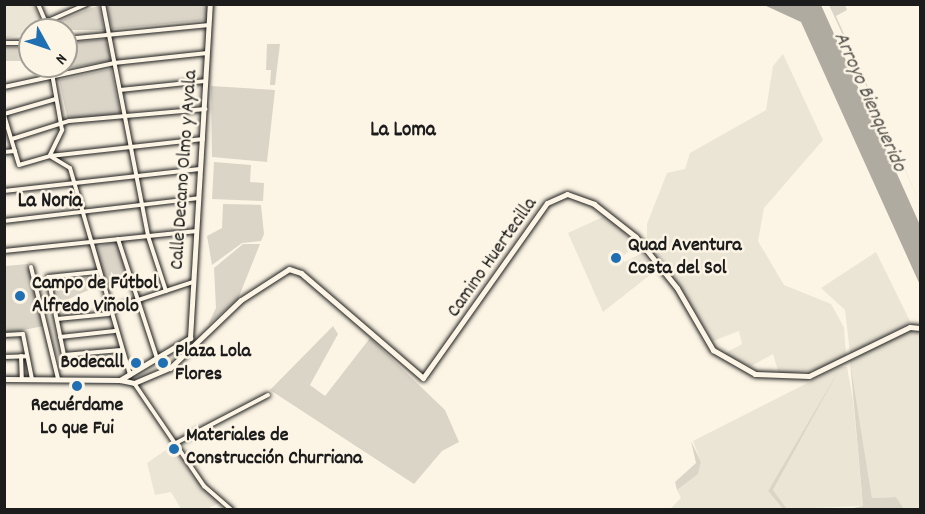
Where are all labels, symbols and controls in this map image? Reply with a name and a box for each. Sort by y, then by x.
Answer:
north arrow [18,18,78,78]
water label: Arroyo Bienquerido [827,28,911,176]
text: N [49,48,72,69]
street label: Calle Decano Olmo y Ayala [166,69,204,271]
district label: La Loma [370,118,436,144]
district label: La Noria [18,189,82,215]
street label: Camino Huertecilla [443,193,543,323]
place label: Quad Aventura Costa del Sol [628,234,742,281]
marker: Quad Aventura Costa del Sol [609,251,623,265]
place label: Campo de Fútbol Alfredo Viñolo [32,272,158,319]
marker: Campo de Fútbol Alfredo Viñolo [13,289,27,303]
place label: Plaza Lola Flores [175,340,251,387]
place label: Bodecall [61,351,124,375]
marker: Bodecall [129,356,143,370]
marker: Plaza Lola Flores [156,356,170,370]
marker: Recuérdame Lo que Fui [70,379,84,393]
place label: Recuérdame Lo que Fui [31,395,123,442]
place label: Materiales de Construcción Churriana [186,425,362,472]
marker: Materiales de Construcción Churriana [167,442,181,456]

